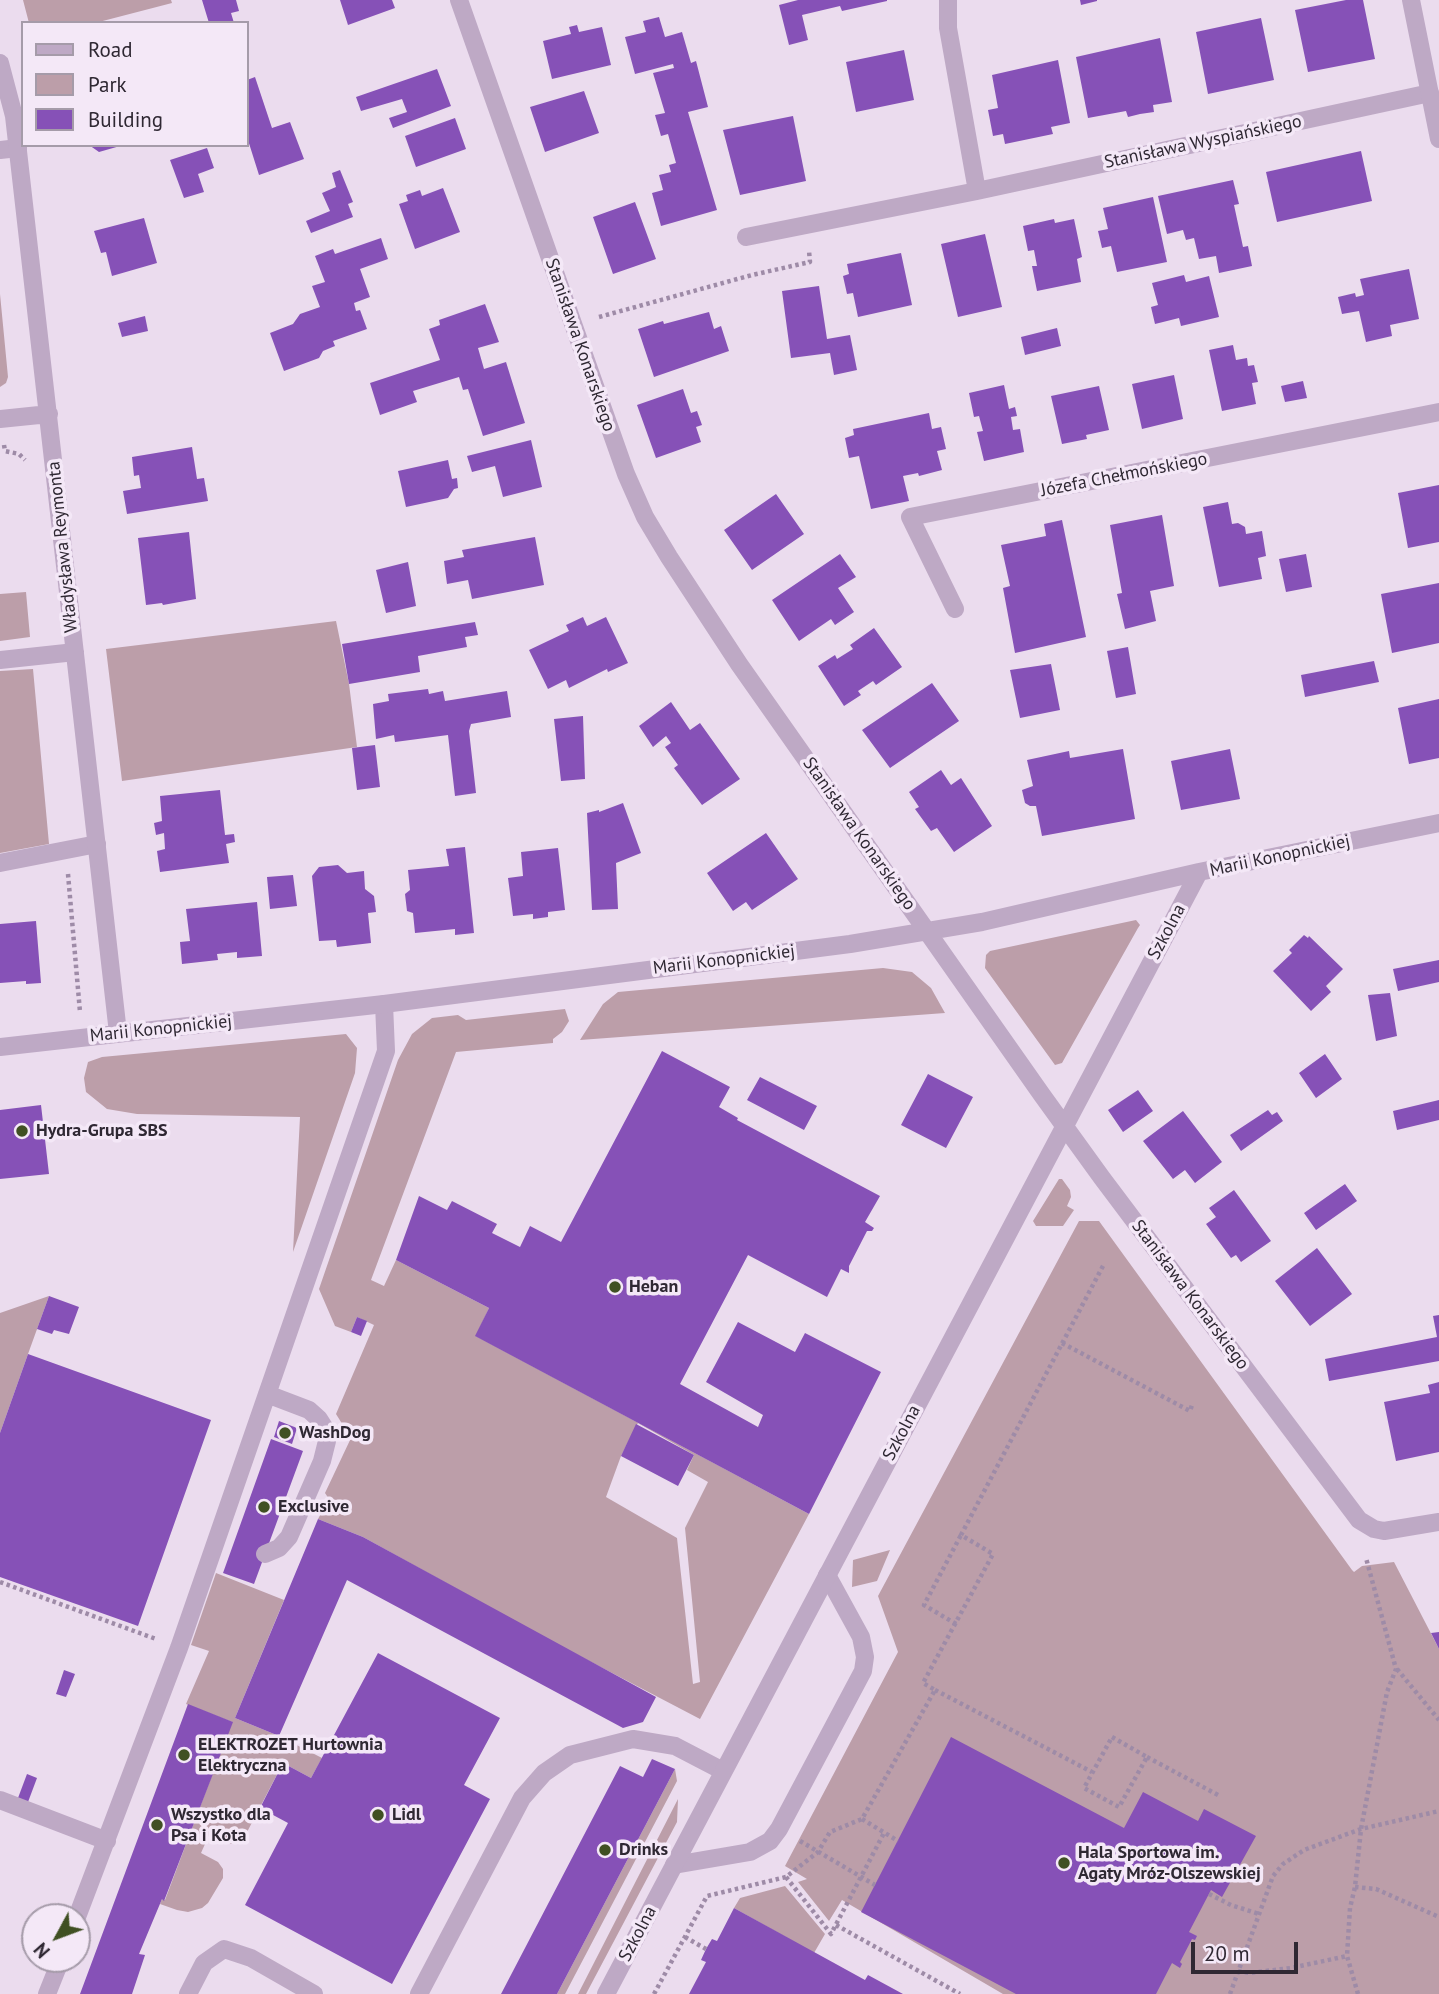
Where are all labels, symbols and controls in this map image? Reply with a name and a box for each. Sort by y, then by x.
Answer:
legend [21,21,248,147]
text: Road [88,36,132,63]
text: Park [88,71,127,98]
text: Building [88,106,163,133]
street label: Stanisława Wyspiańskiego [1102,111,1304,173]
street label: Stanisława Konarskiego [540,255,620,435]
street label: Józefa Chełmońskiego [1039,448,1209,502]
street label: Władysława Reymonta [43,460,83,634]
street label: Stanisława Konarskiego [798,753,920,915]
street label: Marii Konopnickiej [1208,831,1352,881]
street label: Szkolna [1143,901,1191,963]
street label: Marii Konopnickiej [652,941,796,979]
street label: Marii Konopnickiej [89,1011,233,1047]
place label: Hydra-Grupa SBS [36,1120,168,1142]
marker: Hydra-Grupa SBS [14,1123,30,1139]
street label: Stanisława Konarskiego [1127,1216,1253,1374]
place label: Heban [629,1276,678,1298]
marker: Heban [607,1279,623,1295]
street label: Szkolna [878,1402,926,1464]
place label: WashDog [299,1422,371,1444]
marker: WashDog [277,1425,293,1441]
place label: Exclusive [278,1496,349,1518]
marker: Exclusive [256,1499,272,1515]
place label: ELEKTROZET Hurtownia Elektryczna [198,1734,383,1776]
marker: ELEKTROZET Hurtownia Elektryczna [176,1747,192,1763]
place label: Wszystko dla Psa i Kota [171,1804,271,1846]
place label: Lidl [392,1804,421,1826]
marker: Lidl [370,1807,386,1823]
marker: Wszystko dla Psa i Kota [149,1817,165,1833]
place label: Drinks [619,1839,668,1861]
marker: Drinks [597,1842,613,1858]
place label: Hala Sportowa im. Agaty Mróz-Olszewskiej [1078,1842,1261,1884]
marker: Hala Sportowa im. Agaty Mróz-Olszewskiej [1056,1855,1072,1871]
north arrow [21,1903,91,1973]
street label: Szkolna [614,1903,662,1965]
scale bar [1194,1927,1301,1971]
text: N [29,1938,55,1963]
text: 20 m [1204,1940,1250,1967]

